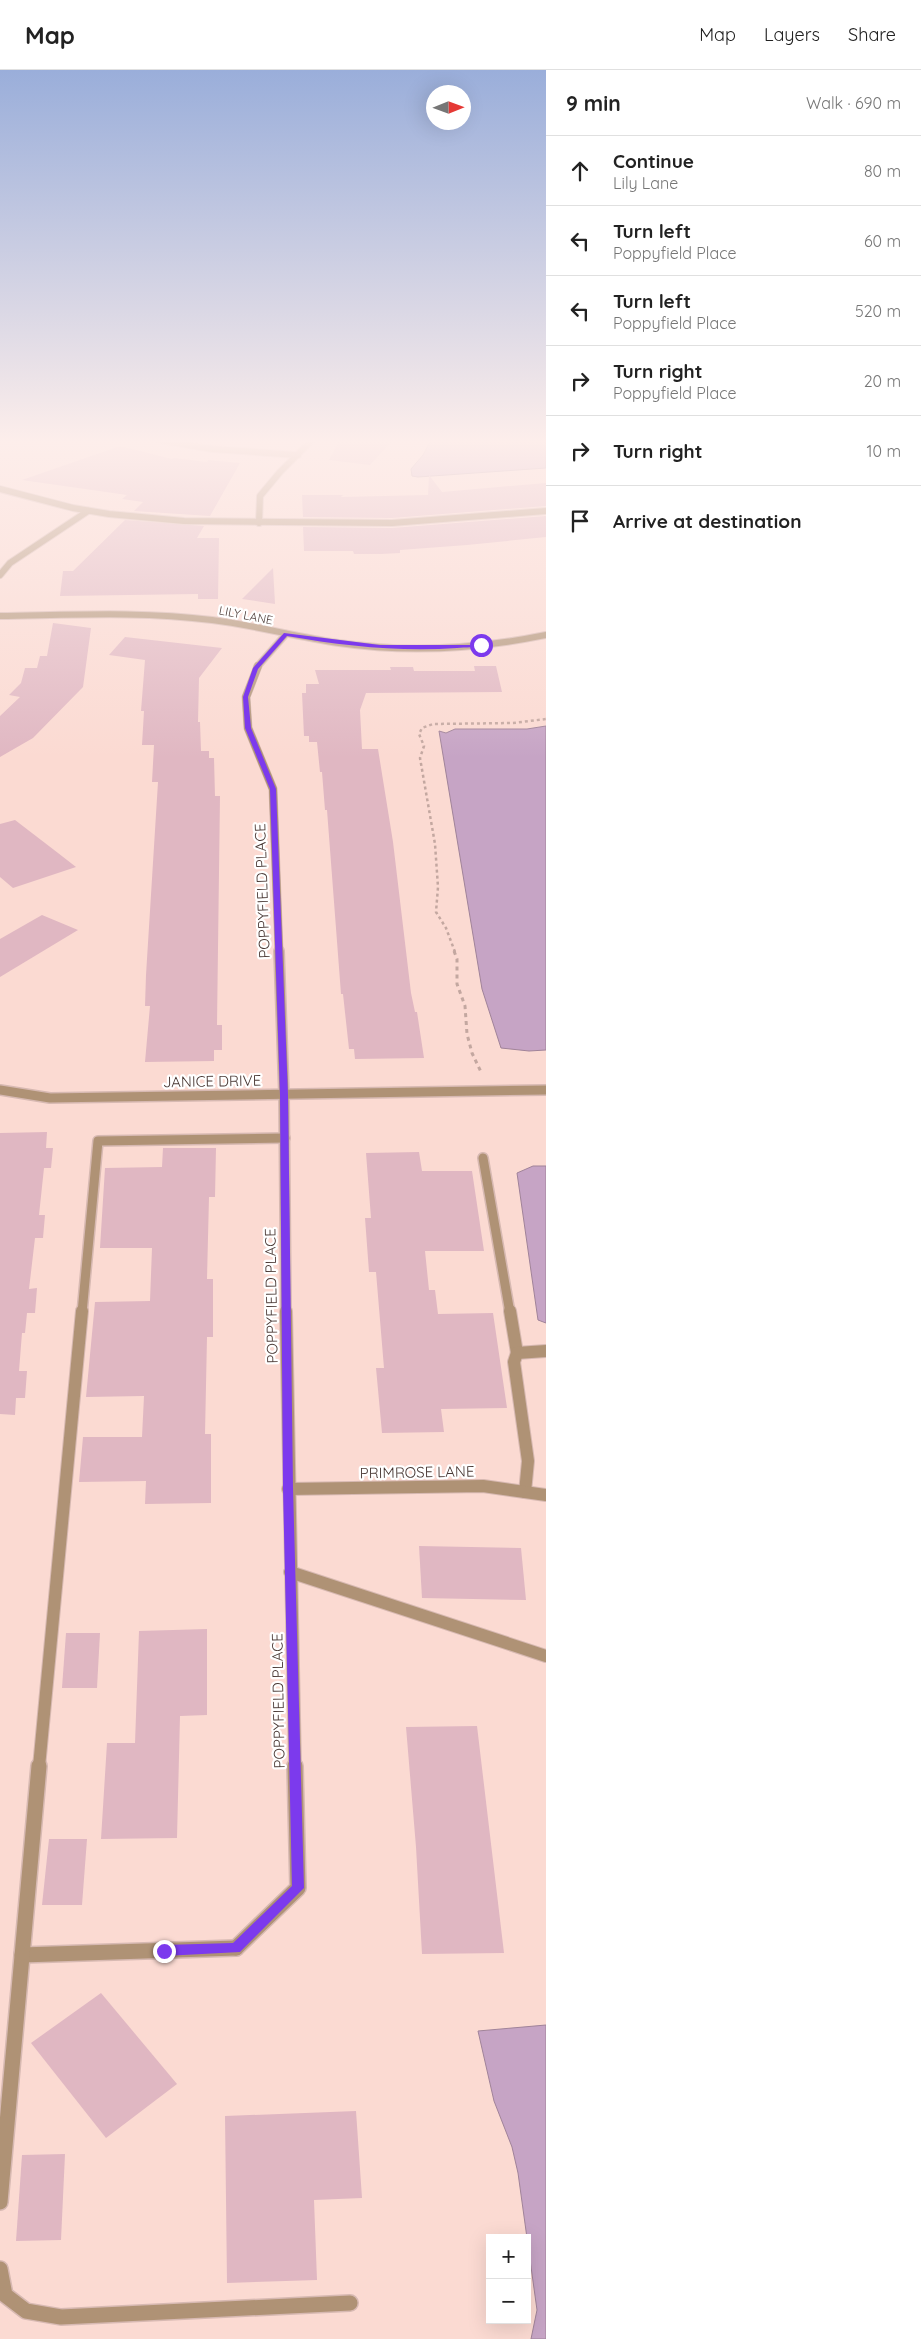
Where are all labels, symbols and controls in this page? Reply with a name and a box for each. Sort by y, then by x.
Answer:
text: Map [25,20,75,50]
text: Map [699,23,736,46]
text: Layers [764,23,820,46]
text: Share [848,23,896,46]
north arrow [426,85,471,130]
text: 9 min [566,90,621,116]
text: Walk · 690 m [806,93,901,113]
text: Continue [613,149,694,173]
icon: ahead [566,157,594,185]
text: 80 m [864,161,901,181]
text: Lily Lane [613,173,678,193]
text: Turn left [613,219,691,243]
icon: left [566,227,594,255]
text: 60 m [864,231,901,251]
text: Poppyfield Place [613,243,737,263]
text: Turn left [613,289,691,313]
icon: left [566,297,594,325]
text: 520 m [855,301,901,321]
text: Poppyfield Place [613,313,737,333]
text: Turn right [613,359,702,383]
icon: right [566,367,594,395]
text: 20 m [864,371,901,391]
text: Poppyfield Place [613,383,737,403]
icon: right [566,437,594,465]
text: Turn right [613,439,702,463]
text: 10 m [867,441,901,461]
icon: arrive [566,507,594,535]
text: Arrive at destination [613,509,802,533]
street label: LILY LANE [218,602,274,628]
route start [470,634,493,657]
street label: POPPYFIELD PLACE [250,823,274,959]
street label: JANICE DRIVE [163,1071,261,1091]
street label: POPPYFIELD PLACE [260,1228,282,1364]
street label: PRIMROSE LANE [359,1462,475,1482]
street label: POPPYFIELD PLACE [267,1633,289,1769]
route end [153,1940,176,1963]
map controls [486,2234,531,2324]
button: + [486,2234,531,2279]
button: − [486,2279,531,2324]

